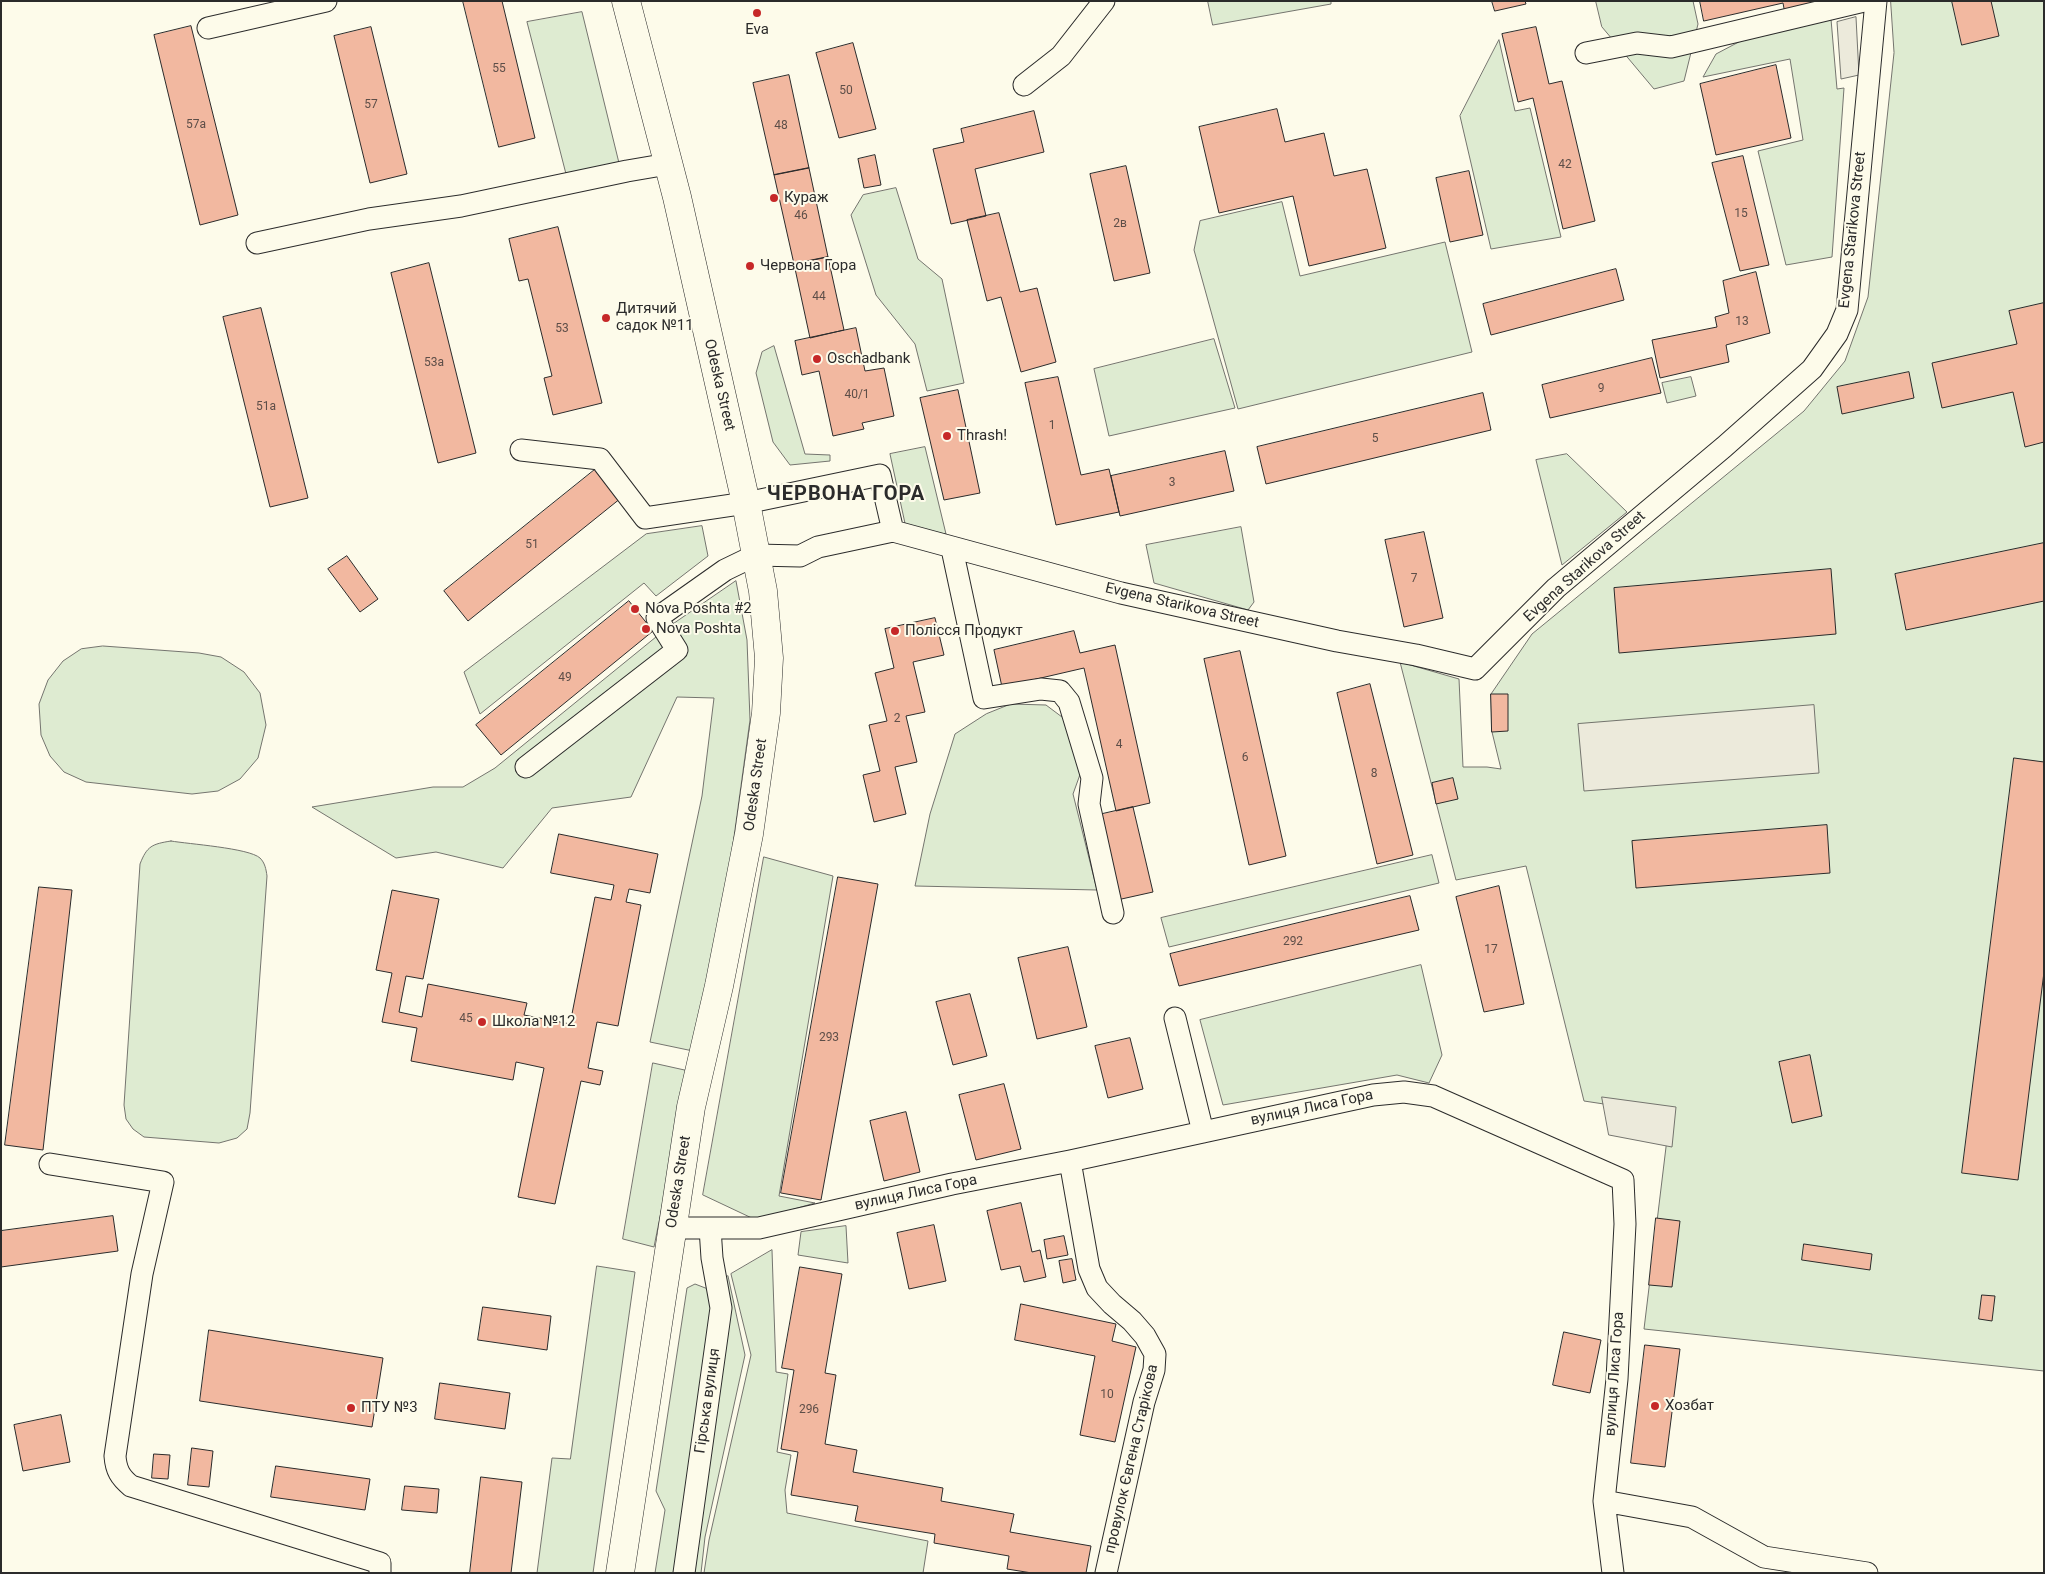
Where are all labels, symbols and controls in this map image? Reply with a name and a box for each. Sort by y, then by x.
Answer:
marker: Eva [751,7,763,19]
place label: Eva [745,21,769,39]
house number: 55 [492,62,506,76]
house number: 50 [839,84,853,98]
house number: 57 [364,98,378,112]
house number: 57а [186,118,206,132]
house number: 48 [774,119,788,133]
street label: Evgena Starikova Street [1836,151,1870,309]
house number: 42 [1558,158,1572,172]
place label: Кураж [784,189,829,207]
marker: Кураж [768,192,780,204]
house number: 15 [1734,207,1748,221]
house number: 46 [794,209,808,223]
house number: 2в [1113,217,1127,231]
place label: Червона Гора [760,257,856,275]
marker: Червона Гора [744,260,756,272]
house number: 44 [812,290,826,304]
place label: Дитячий садок №11 [616,300,694,335]
marker: Дитячий садок №11 [600,312,612,324]
house number: 13 [1735,315,1749,329]
house number: 53 [555,322,569,336]
street label: Odeska Street [700,337,738,433]
place label: Oschadbank [827,350,910,368]
marker: Oschadbank [811,353,823,365]
house number: 53а [424,356,444,370]
house number: 9 [1598,382,1604,396]
house number: 40/1 [844,388,870,402]
house number: 51а [256,400,276,414]
house number: 1 [1049,419,1055,433]
place label: Thrash! [957,427,1007,445]
marker: Thrash! [941,430,953,442]
house number: 5 [1372,432,1378,446]
house number: 3 [1169,476,1175,490]
district label: ЧЕРВОНА ГОРА [765,483,927,507]
street label: Evgena Starikova Street [1520,508,1650,626]
house number: 51 [525,538,539,552]
house number: 7 [1411,572,1417,586]
street label: Evgena Starikova Street [1103,580,1261,632]
place label: Nova Poshta #2 [645,600,752,618]
marker: Nova Poshta #2 [629,603,641,615]
place label: Nova Poshta [656,620,741,638]
place label: Полісся Продукт [905,622,1023,640]
marker: Nova Poshta [640,623,652,635]
marker: Полісся Продукт [889,625,901,637]
house number: 49 [558,671,572,685]
house number: 2 [894,712,900,726]
street label: Odeska Street [741,737,771,833]
house number: 4 [1116,738,1122,752]
house number: 6 [1242,751,1248,765]
house number: 8 [1371,767,1377,781]
house number: 292 [1283,935,1303,949]
house number: 17 [1484,943,1498,957]
house number: 45 [459,1012,473,1026]
place label: Школа №12 [492,1013,575,1031]
marker: Школа №12 [476,1016,488,1028]
house number: 293 [819,1031,839,1045]
street label: вулиця Лиса Гора [1249,1086,1375,1130]
street label: Odeska Street [663,1134,695,1230]
street label: вулиця Лиса Гора [853,1171,979,1215]
street label: вулиця Лиса Гора [1602,1311,1628,1437]
street label: Гірська вулиця [692,1347,724,1455]
street label: провулок Євгена Старікова [1101,1363,1163,1555]
house number: 10 [1100,1388,1114,1402]
place label: Хозбат [1665,1397,1714,1415]
place label: ПТУ №3 [361,1399,418,1417]
marker: Хозбат [1649,1400,1661,1412]
marker: ПТУ №3 [345,1402,357,1414]
house number: 296 [799,1403,819,1417]

